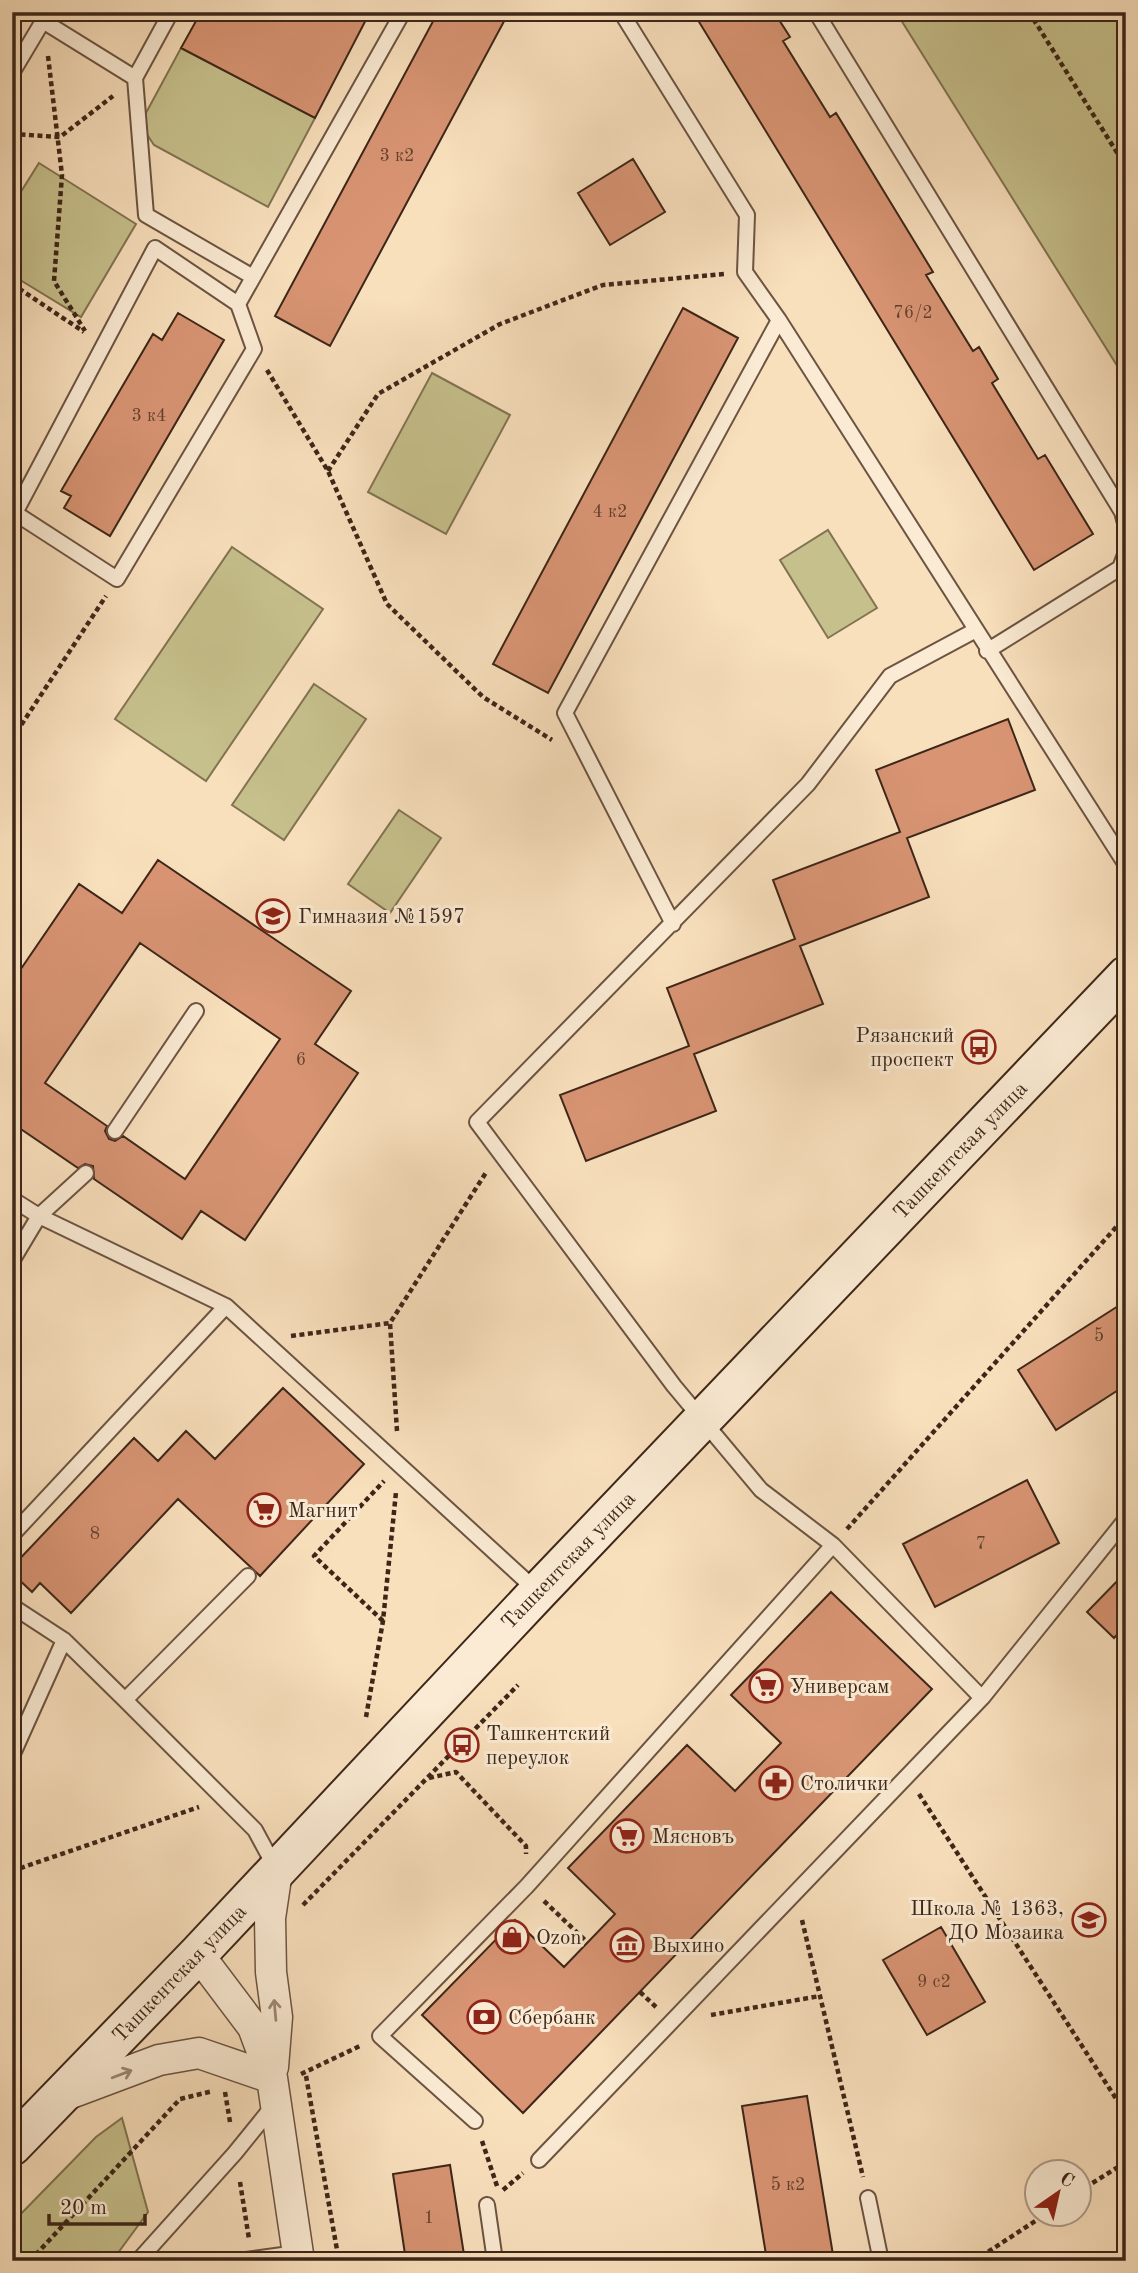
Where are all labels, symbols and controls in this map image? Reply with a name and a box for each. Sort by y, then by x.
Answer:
house number: 3 к2 [380,147,414,165]
house number: 76/2 [893,304,933,322]
house number: 3 к4 [132,407,166,425]
house number: 4 к2 [593,503,627,521]
school or university icon: Гимназия №1597 [254,897,292,935]
place label: Гимназия №1597 [298,907,465,928]
place label: Рязанский проспект [856,1026,954,1071]
bus stop icon: Рязанский проспект [960,1028,998,1066]
house number: 6 [296,1051,306,1069]
street label: Ташкентская улица [890,1078,1032,1224]
house number: 5 [1094,1327,1104,1345]
street label: Ташкентская улица [498,1488,640,1634]
supermarket icon: Магнит [245,1491,283,1529]
place label: Магнит [288,1501,358,1522]
house number: 8 [90,1525,100,1543]
house number: 7 [976,1535,986,1553]
supermarket icon: Универсам [747,1667,785,1705]
place label: Универсам [790,1677,889,1698]
place label: Ташкентский переулок [486,1724,610,1769]
bus stop icon: Ташкентский переулок [443,1726,481,1764]
pharmacy icon: Столички [757,1764,795,1802]
place label: Столички [800,1774,889,1795]
supermarket icon: Мясновъ [608,1817,646,1855]
place label: Мясновъ [652,1827,734,1848]
place label: Школа № 1363, ДО Мозаика [910,1899,1064,1944]
street label: Ташкентская улица [109,1901,251,2047]
school or university icon: Школа № 1363, ДО Мозаика [1070,1901,1108,1939]
shop icon: Ozon [493,1918,531,1956]
museum icon: Выхино [608,1926,646,1964]
place label: Ozon [536,1928,582,1949]
place label: Выхино [652,1936,725,1957]
house number: 9 с2 [917,1973,951,1991]
bank icon: Сбербанк [465,1998,503,2036]
one-way arrow [268,1999,281,2022]
place label: Сбербанк [508,2008,596,2029]
one-way arrow [110,2067,132,2080]
north arrow [1023,2158,1092,2228]
text: С [1056,2170,1077,2192]
house number: 5 к2 [771,2176,805,2194]
scale bar [49,2182,145,2226]
text: 20 m [60,2198,107,2219]
house number: 1 [424,2209,434,2227]

